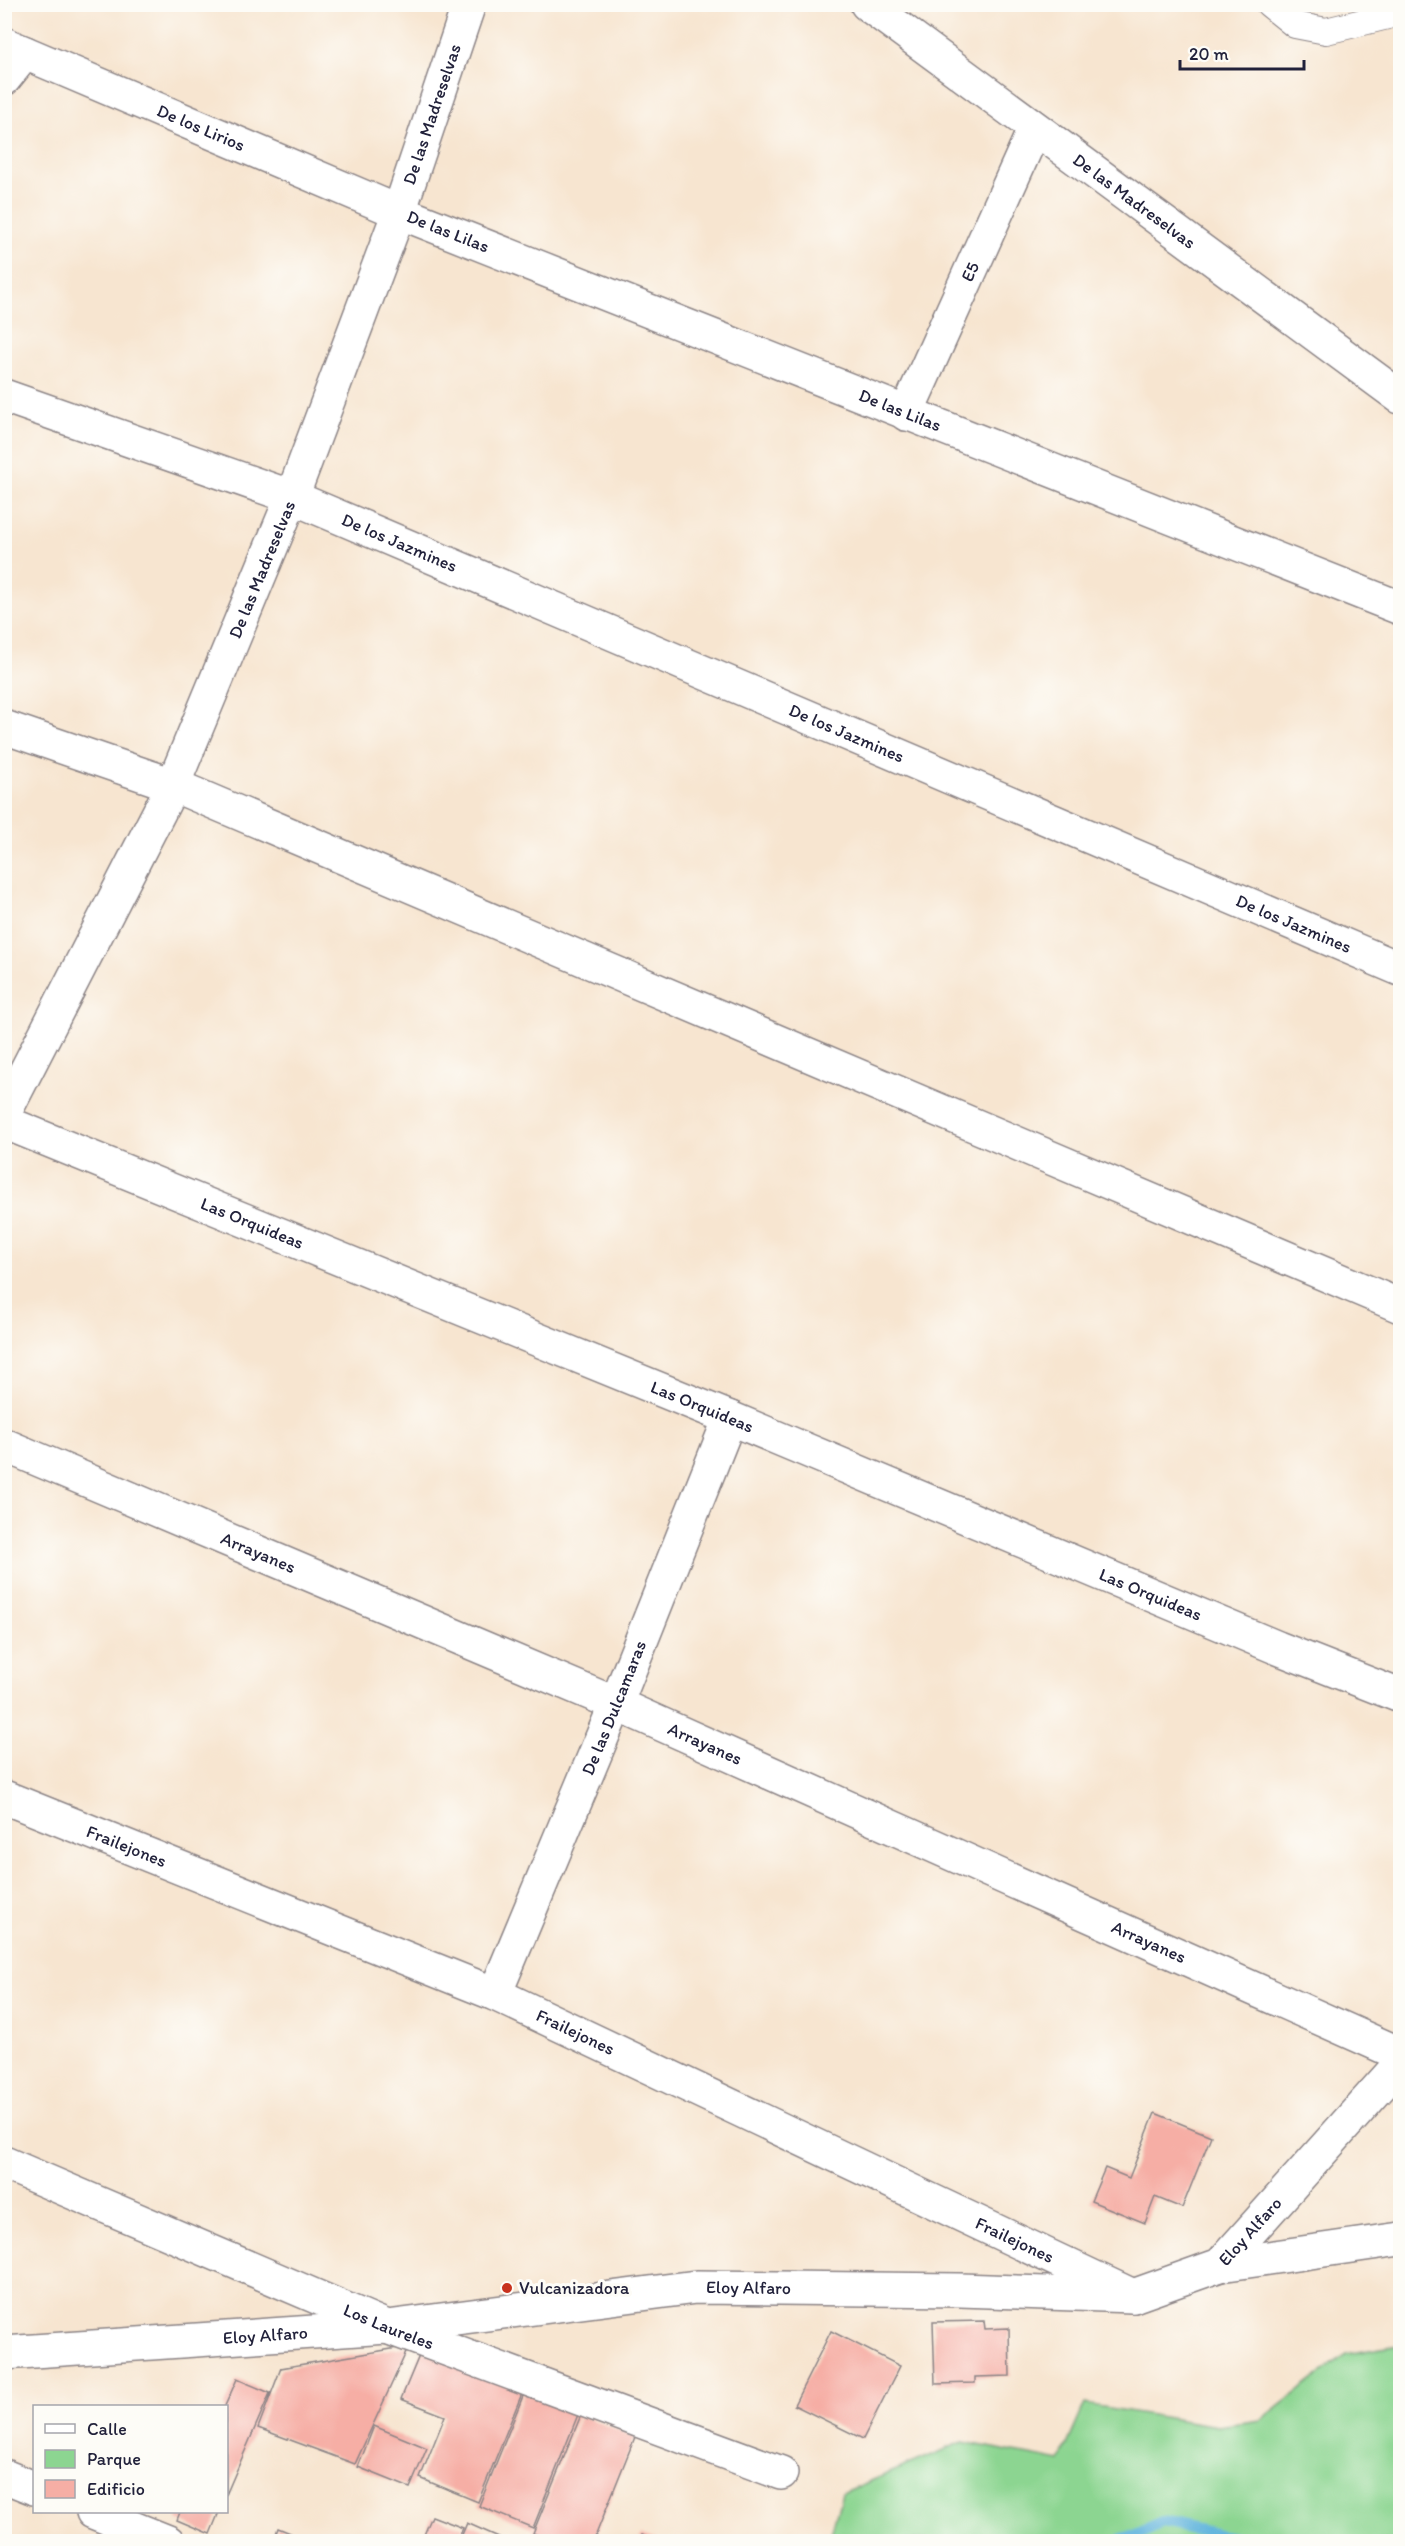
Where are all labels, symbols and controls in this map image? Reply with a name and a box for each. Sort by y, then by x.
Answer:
scale bar [1180,33,1304,71]
street label: De las Madreselvas [398,41,466,187]
text: 20 m [1189,43,1229,65]
street label: De los Lirios [154,99,248,156]
street label: De las Madreselvas [1069,149,1200,254]
street label: De las Lilas [404,205,492,258]
street label: E5 [956,258,984,285]
street label: De las Lilas [856,384,944,436]
street label: De las Madreselvas [224,497,300,642]
street label: De los Jazmines [338,508,461,577]
street label: De los Jazmines [785,699,908,768]
street label: De los Jazmines [1233,889,1355,958]
street label: Las Orquideas [197,1192,307,1254]
street label: Las Orquideas [647,1376,757,1438]
street label: Arrayanes [217,1527,299,1578]
street label: Las Orquideas [1096,1563,1205,1626]
street label: De las Dulcamaras [577,1637,651,1778]
street label: Arrayanes [664,1718,746,1770]
street label: Frailejones [83,1820,170,1872]
street label: Arrayanes [1108,1916,1189,1968]
street label: Frailejones [533,2004,618,2060]
street label: Eloy Alfaro [1213,2192,1287,2270]
street label: Frailejones [972,2212,1058,2268]
street label: Eloy Alfaro [706,2276,791,2299]
place label: Vulcanizadora [519,2277,630,2299]
marker: Vulcanizadora [500,2281,514,2295]
street label: Los Laureles [340,2299,437,2354]
street label: Eloy Alfaro [222,2321,309,2349]
legend [33,2405,228,2513]
text: Calle [87,2418,127,2440]
text: Parque [87,2448,141,2470]
text: Edificio [87,2478,145,2500]

